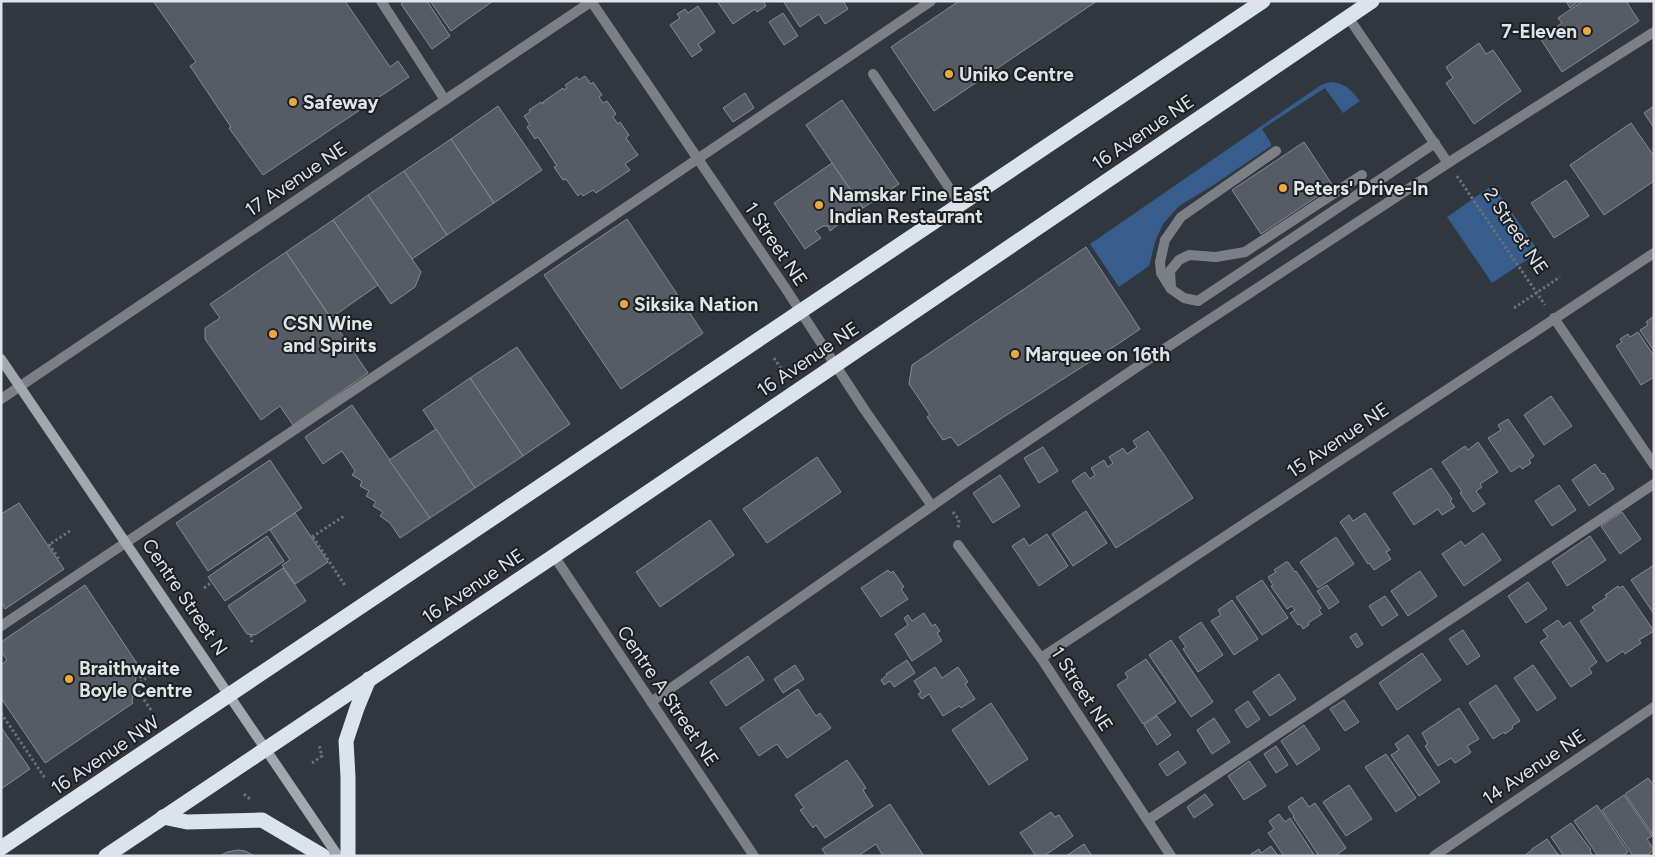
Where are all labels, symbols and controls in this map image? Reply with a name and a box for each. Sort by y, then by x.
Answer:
place label: 7-Eleven [1501,20,1577,43]
marker: 7-Eleven [1581,25,1593,37]
place label: Uniko Centre [959,63,1074,86]
marker: Uniko Centre [943,68,955,80]
street label: 16 Avenue NE [1088,89,1198,175]
place label: Safeway [303,91,378,114]
marker: Safeway [287,96,299,108]
street label: 17 Avenue NE [241,137,351,221]
place label: Peters' Drive-In [1293,177,1428,200]
marker: Peters' Drive-In [1277,182,1289,194]
place label: Namskar Fine East Indian Restaurant [829,183,990,228]
street label: 2 Street NE [1479,183,1553,279]
street label: 1 Street NE [740,198,812,290]
marker: Namskar Fine East Indian Restaurant [813,199,825,211]
place label: Siksika Nation [634,293,758,316]
marker: Siksika Nation [618,298,630,310]
place label: CSN Wine and Spirits [283,312,376,357]
street label: 16 Avenue NE [753,316,863,402]
marker: CSN Wine and Spirits [267,328,279,340]
place label: Marquee on 16th [1025,343,1170,366]
marker: Marquee on 16th [1009,348,1021,360]
street label: 15 Avenue NE [1283,397,1393,483]
street label: Centre Street N [137,534,233,660]
street label: 16 Avenue NE [418,543,528,629]
street label: Centre A Street NE [612,621,724,771]
street label: 1 Street NE [1046,642,1118,736]
place label: Braithwaite Boyle Centre [79,657,193,702]
marker: Braithwaite Boyle Centre [63,673,75,685]
street label: 16 Avenue NW [47,710,164,800]
street label: 14 Avenue NE [1478,724,1590,810]

